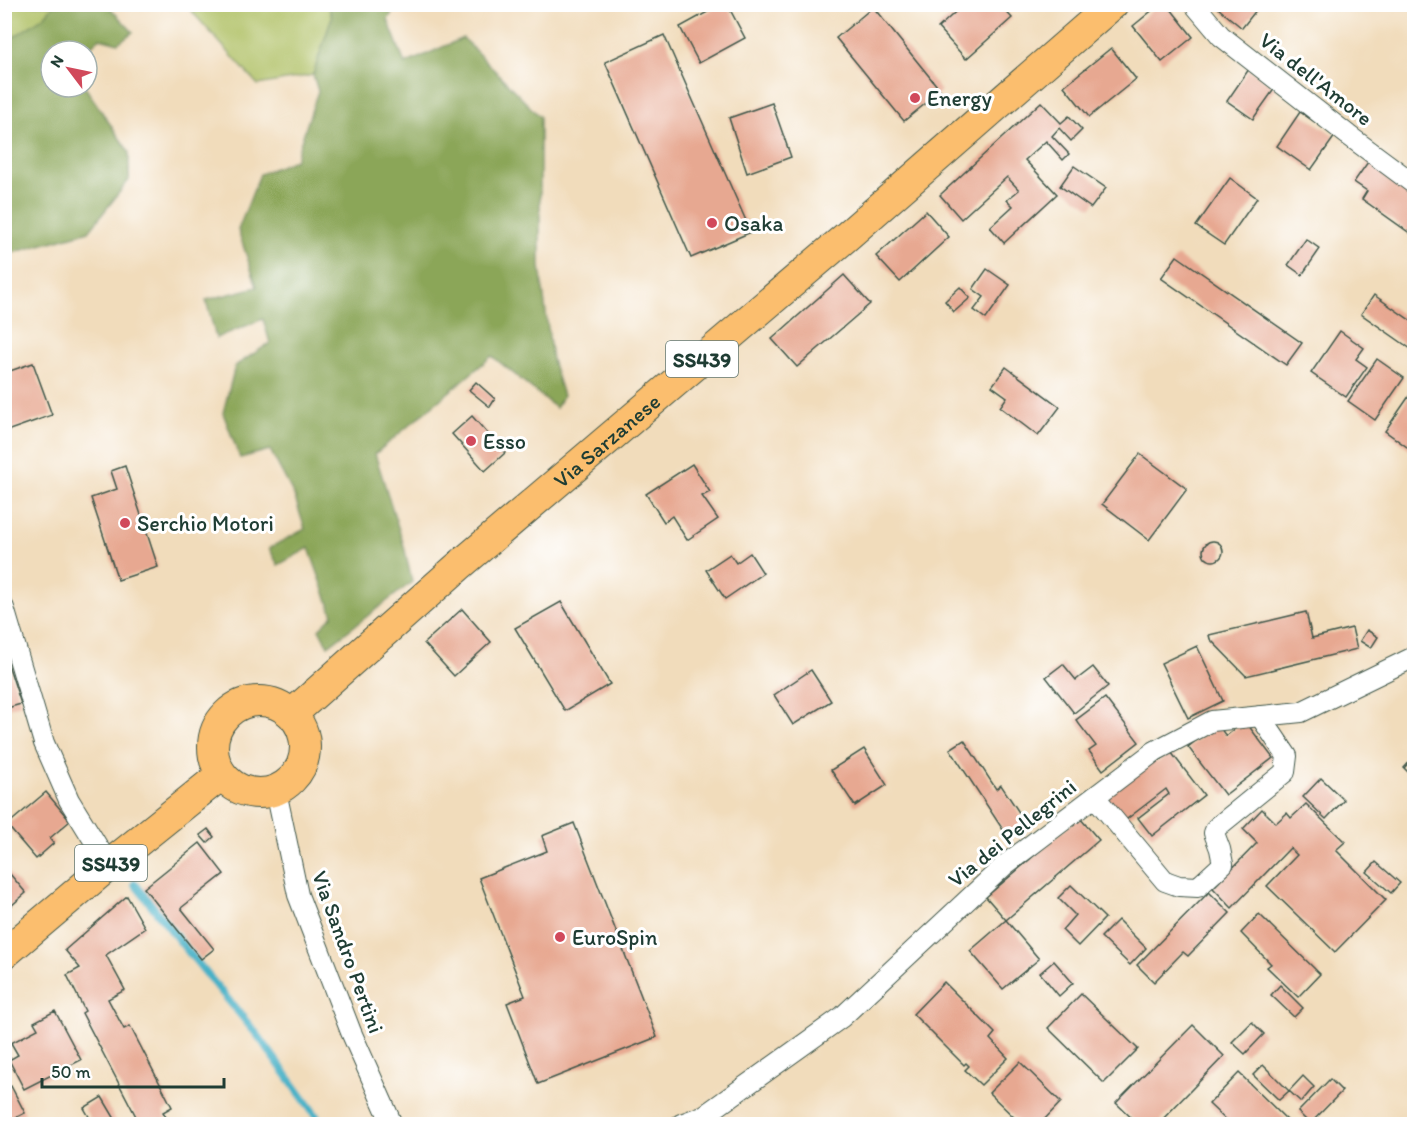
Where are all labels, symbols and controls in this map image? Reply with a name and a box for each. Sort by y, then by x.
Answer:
street label: Via dell'Amore [1254,26,1378,132]
north arrow [39,39,99,99]
text: N [46,52,68,71]
place label: Energy [927,85,993,112]
marker: Energy [908,91,922,105]
place label: Osaka [724,210,783,237]
marker: Osaka [705,216,719,230]
road number: SS439 [666,341,738,377]
street label: Via Sarzanese [548,387,666,493]
place label: Esso [483,428,526,455]
marker: Esso [464,434,478,448]
place label: Serchio Motori [137,510,274,537]
marker: Serchio Motori [118,516,132,530]
street label: Via dei Pellegrini [942,773,1082,893]
road number: SS439 [75,845,147,881]
street label: Via Sandro Pertini [306,867,390,1037]
place label: EuroSpin [572,924,658,951]
marker: EuroSpin [553,930,567,944]
scale bar [42,1051,224,1089]
text: 50 m [51,1061,91,1083]

